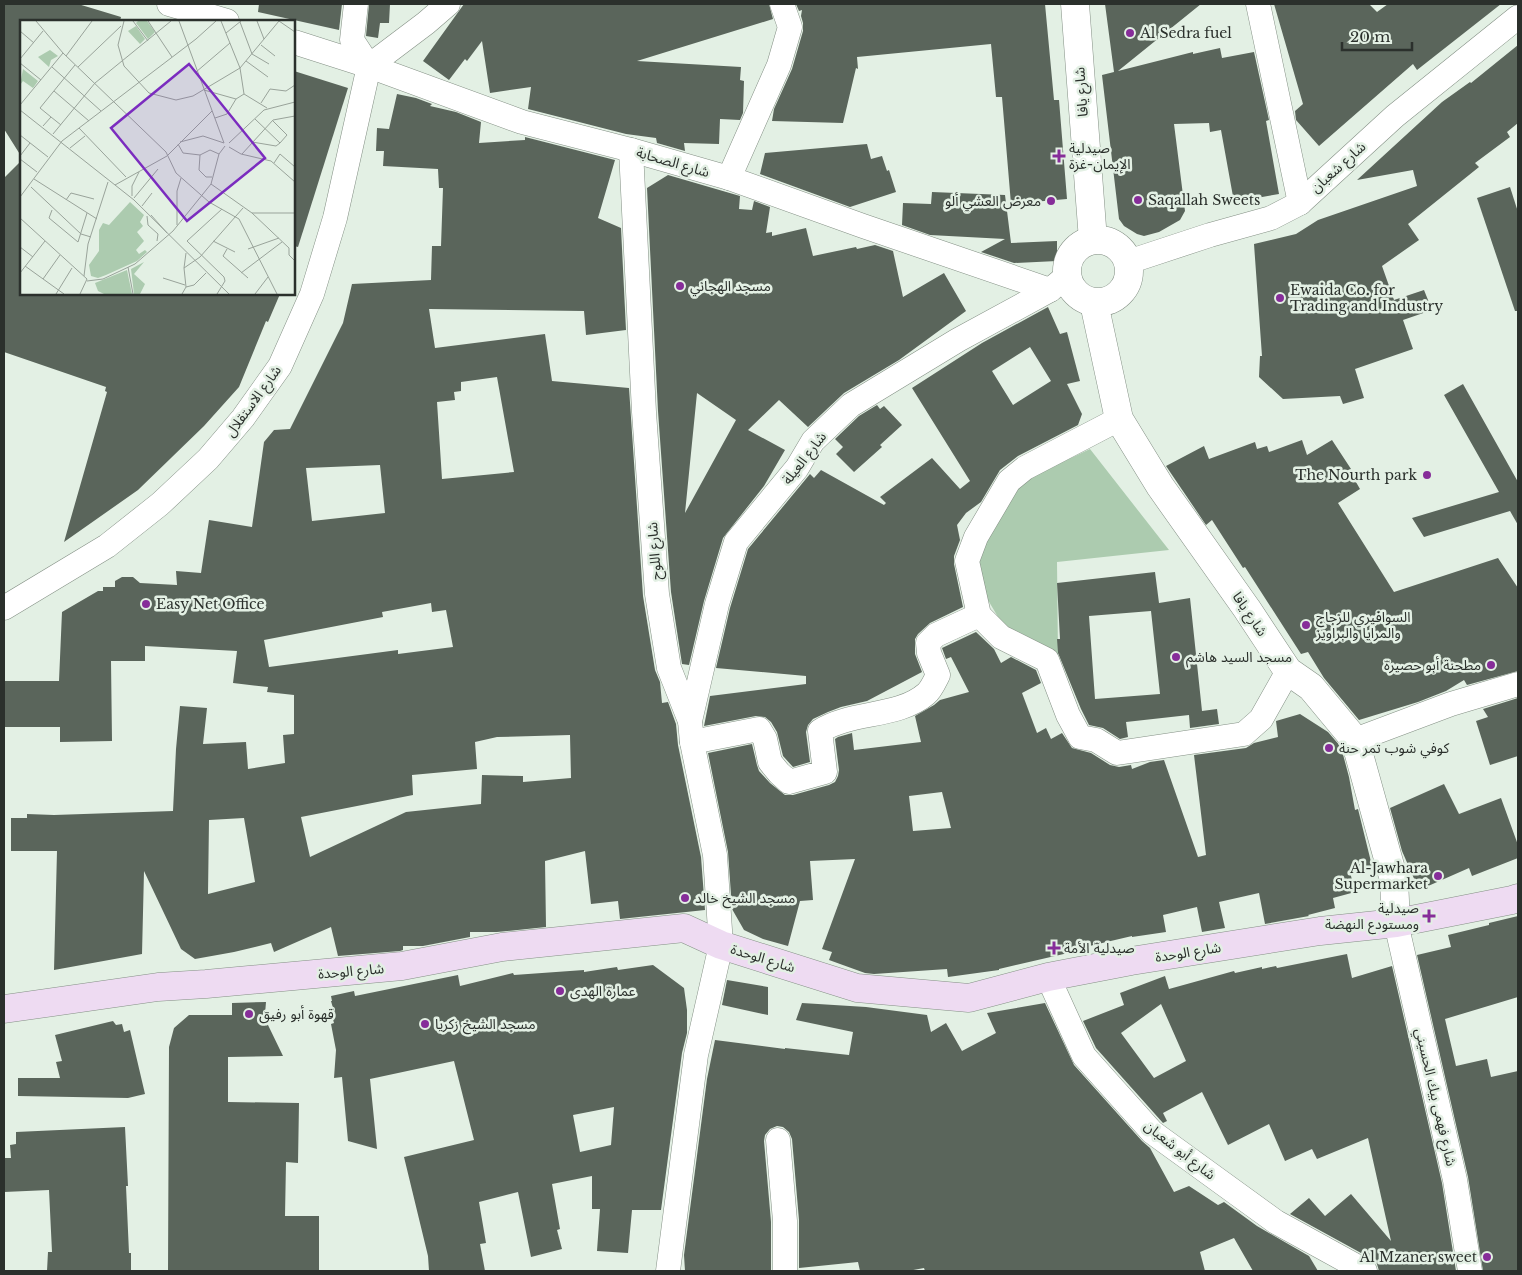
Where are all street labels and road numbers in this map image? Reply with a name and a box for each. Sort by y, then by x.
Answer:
street label: شارع يافا [1070,66,1094,118]
street label: شارع شعبان [1307,138,1371,198]
street label: شارع الصحابة [634,143,712,183]
street label: شارع الاستقلال [221,362,287,441]
street label: شارع العيلة [778,428,832,489]
street label: شارع اللوح [643,521,667,581]
street label: شارع يافا [1227,588,1271,641]
street label: شارع الوحدة [1154,938,1222,968]
street label: شارع الوحدة [728,940,797,978]
street label: شارع الوحدة [317,959,385,985]
street label: شارع فهمى بيك الحسيني [1409,1026,1461,1168]
street label: شارع أبو شعبان [1139,1117,1219,1185]

